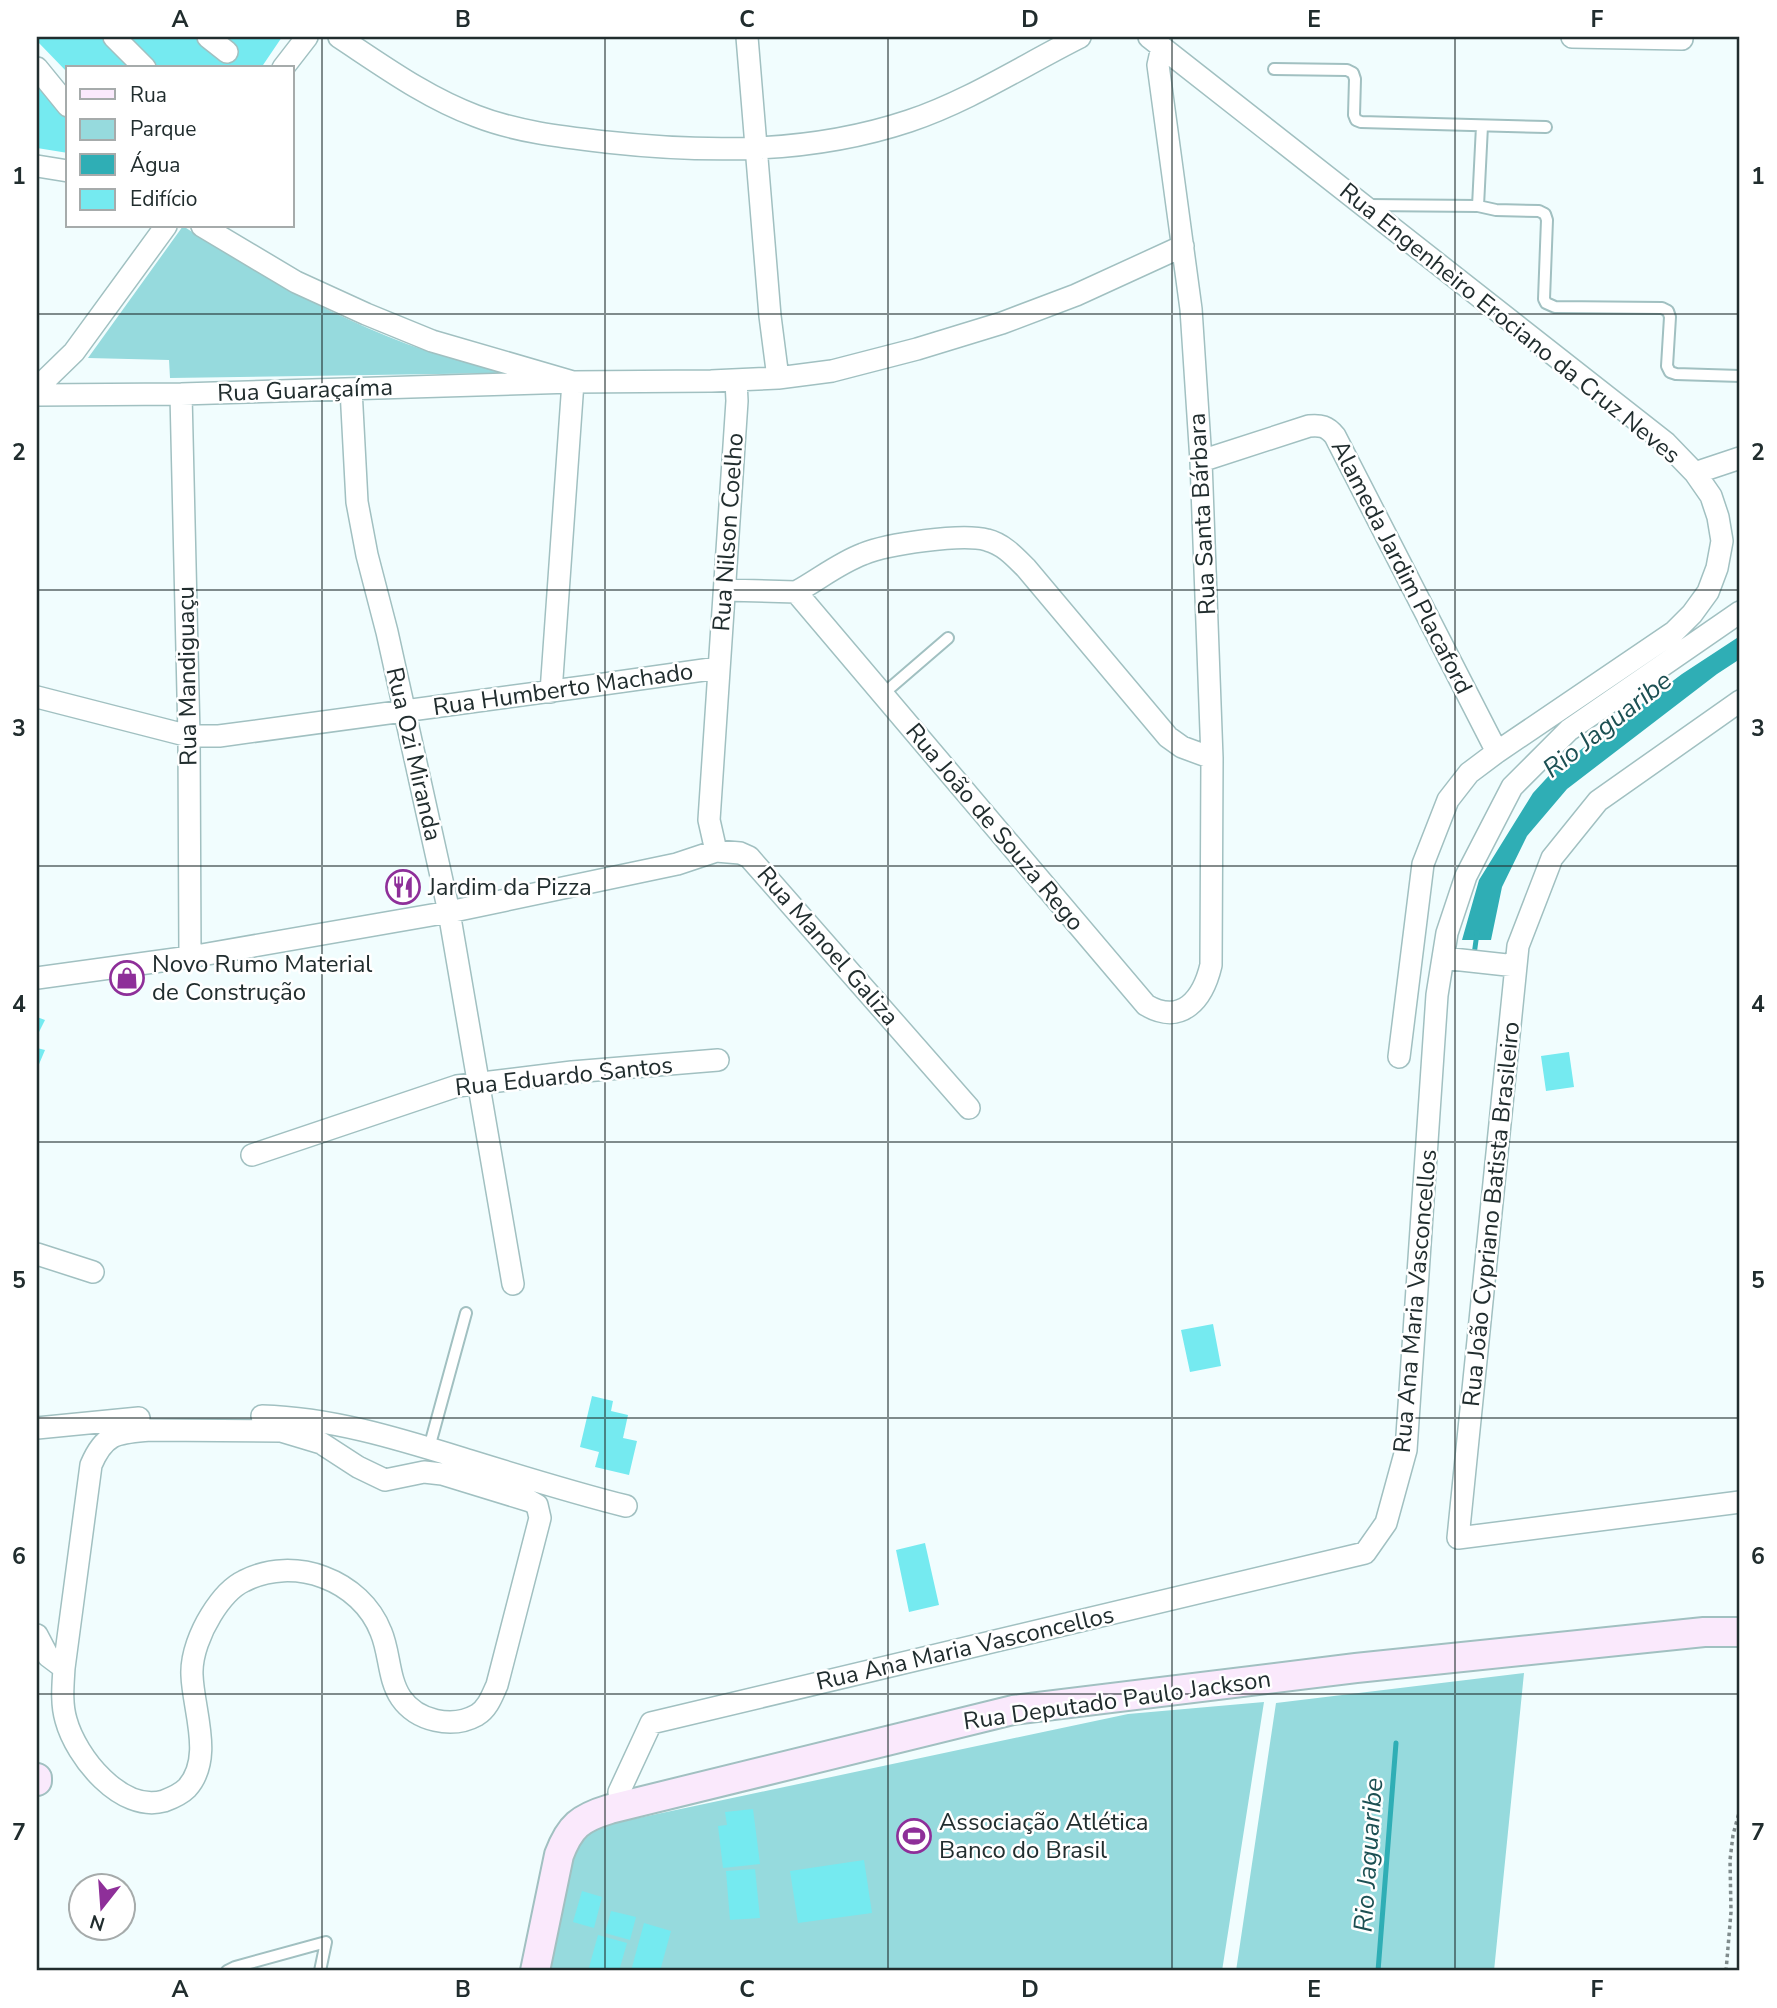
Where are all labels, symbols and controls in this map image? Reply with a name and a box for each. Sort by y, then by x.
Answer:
text: A [171,4,189,35]
text: B [455,4,471,35]
text: C [739,4,755,35]
text: D [1021,4,1039,35]
text: E [1307,4,1321,35]
text: F [1591,4,1604,35]
legend [66,66,294,228]
text: Rua [130,81,167,109]
text: Parque [130,115,197,143]
text: Água [130,151,180,179]
text: 1 [12,161,26,192]
text: 1 [1751,161,1765,192]
street label: Rua Engenheiro Erociano da Cruz Neves [1333,175,1687,471]
text: Edifício [130,185,197,213]
street label: Rua Guaraçaíma [217,371,393,409]
street label: Rua Santa Bárbara [1181,412,1223,616]
street label: Rua Nilson Coelho [705,432,751,632]
street label: Alameda Jardim Placaford [1324,435,1480,699]
text: 2 [12,437,26,468]
text: 2 [1751,437,1765,468]
street label: Rua Mandiguaçu [169,586,205,766]
street label: Rua Humberto Machado [431,655,695,723]
water label: Rio Jaguaribe [1536,663,1679,786]
street label: Rua Ozi Miranda [378,664,450,844]
text: 3 [12,713,26,744]
text: 3 [1751,713,1765,744]
street label: Rua João de Souza Rego [899,716,1091,938]
street label: Rua Manoel Galiza [750,860,906,1032]
restaurant icon: Jardim da Pizza [384,868,422,906]
place label: Jardim da Pizza [427,871,592,903]
place label: Novo Rumo Material de Construção [152,948,372,1008]
shop icon: Novo Rumo Material de Construção [108,959,146,997]
text: 4 [12,989,26,1020]
text: 4 [1751,989,1765,1020]
street label: Rua João Cypriano Batista Brasileiro [1455,1020,1527,1408]
street label: Rua Eduardo Santos [454,1049,674,1103]
street label: Rua Ana Maria Vasconcellos [1386,1148,1444,1454]
text: 5 [12,1265,26,1296]
text: 5 [1751,1265,1765,1296]
text: 6 [12,1541,26,1572]
text: 6 [1751,1541,1765,1572]
street label: Rua Ana Maria Vasconcellos [813,1598,1117,1698]
street label: Rua Deputado Paulo Jackson [961,1663,1273,1737]
water label: Rio Jaguaribe [1346,1776,1391,1933]
place label: Associação Atlética Banco do Brasil [939,1806,1148,1866]
text: 7 [12,1817,26,1848]
sports icon: Associação Atlética Banco do Brasil [895,1817,933,1855]
text: 7 [1751,1817,1765,1848]
north arrow [66,1871,136,1941]
text: N [87,1908,108,1937]
text: A [171,1974,189,2005]
text: B [455,1974,471,2005]
text: C [739,1974,755,2005]
text: D [1021,1974,1039,2005]
text: E [1307,1974,1321,2005]
text: F [1591,1974,1604,2005]

